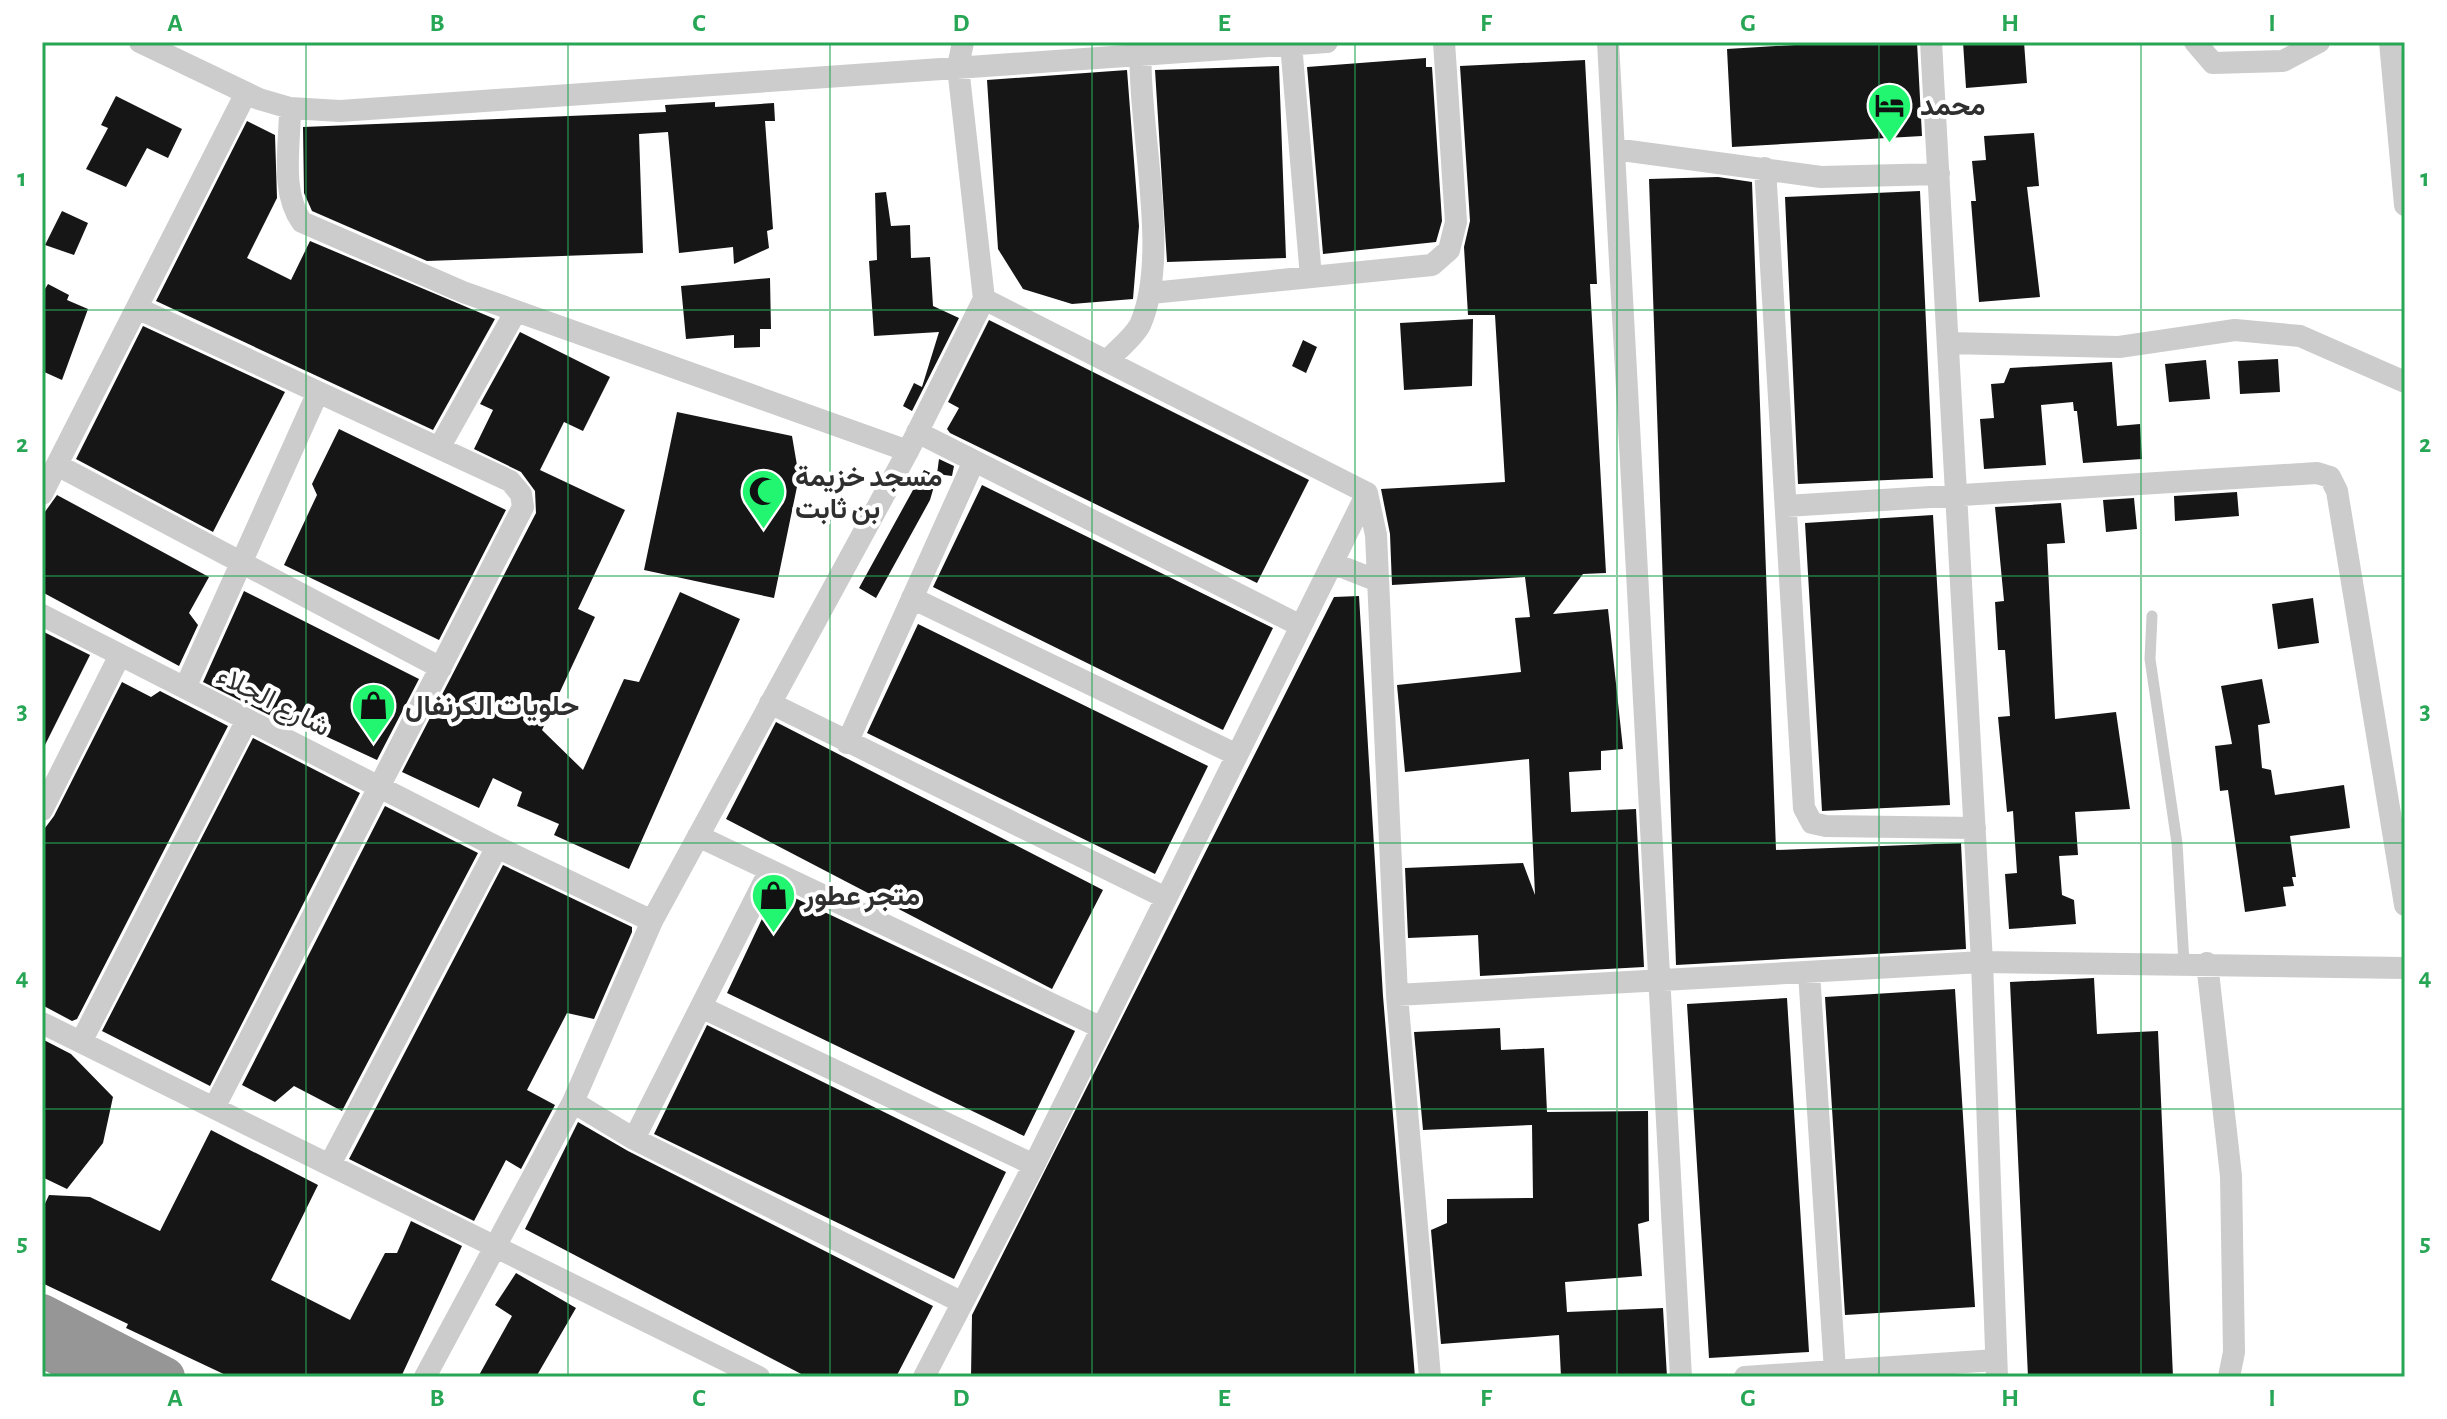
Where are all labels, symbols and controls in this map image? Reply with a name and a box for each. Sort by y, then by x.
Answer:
text: A [167,10,183,36]
text: B [429,10,445,36]
text: C [692,10,706,36]
text: D [952,10,970,36]
text: E [1217,10,1231,36]
text: F [1480,10,1493,36]
text: G [1740,10,1756,36]
text: H [2001,10,2019,36]
text: I [2268,10,2276,36]
hotel icon: محمد [1865,81,1913,144]
place label: محمد [1920,93,1986,121]
text: 1 [17,165,27,191]
text: 1 [2420,165,2430,191]
text: 2 [16,431,28,457]
text: 2 [2419,431,2431,457]
place label: مسجد خزيمة بن ثابت [795,464,942,525]
mosque icon: مسجد خزيمة بن ثابت [740,468,788,531]
street label: شارع الجلاء [211,661,334,745]
shop icon: حلويات الكرنفال [350,681,398,744]
place label: حلويات الكرنفال [405,693,579,723]
text: 3 [16,698,28,724]
text: 3 [2419,698,2431,724]
shop icon: متجر عطور [749,871,797,934]
place label: متجر عطور [803,883,920,913]
text: 4 [15,964,29,990]
text: 4 [2418,964,2432,990]
text: 5 [16,1230,28,1256]
text: 5 [2419,1230,2431,1256]
text: A [167,1385,183,1411]
text: B [429,1385,445,1411]
text: C [692,1385,706,1411]
text: D [952,1385,970,1411]
text: E [1217,1385,1231,1411]
text: F [1480,1385,1493,1411]
text: G [1740,1385,1756,1411]
text: H [2001,1385,2019,1411]
text: I [2268,1385,2276,1411]

